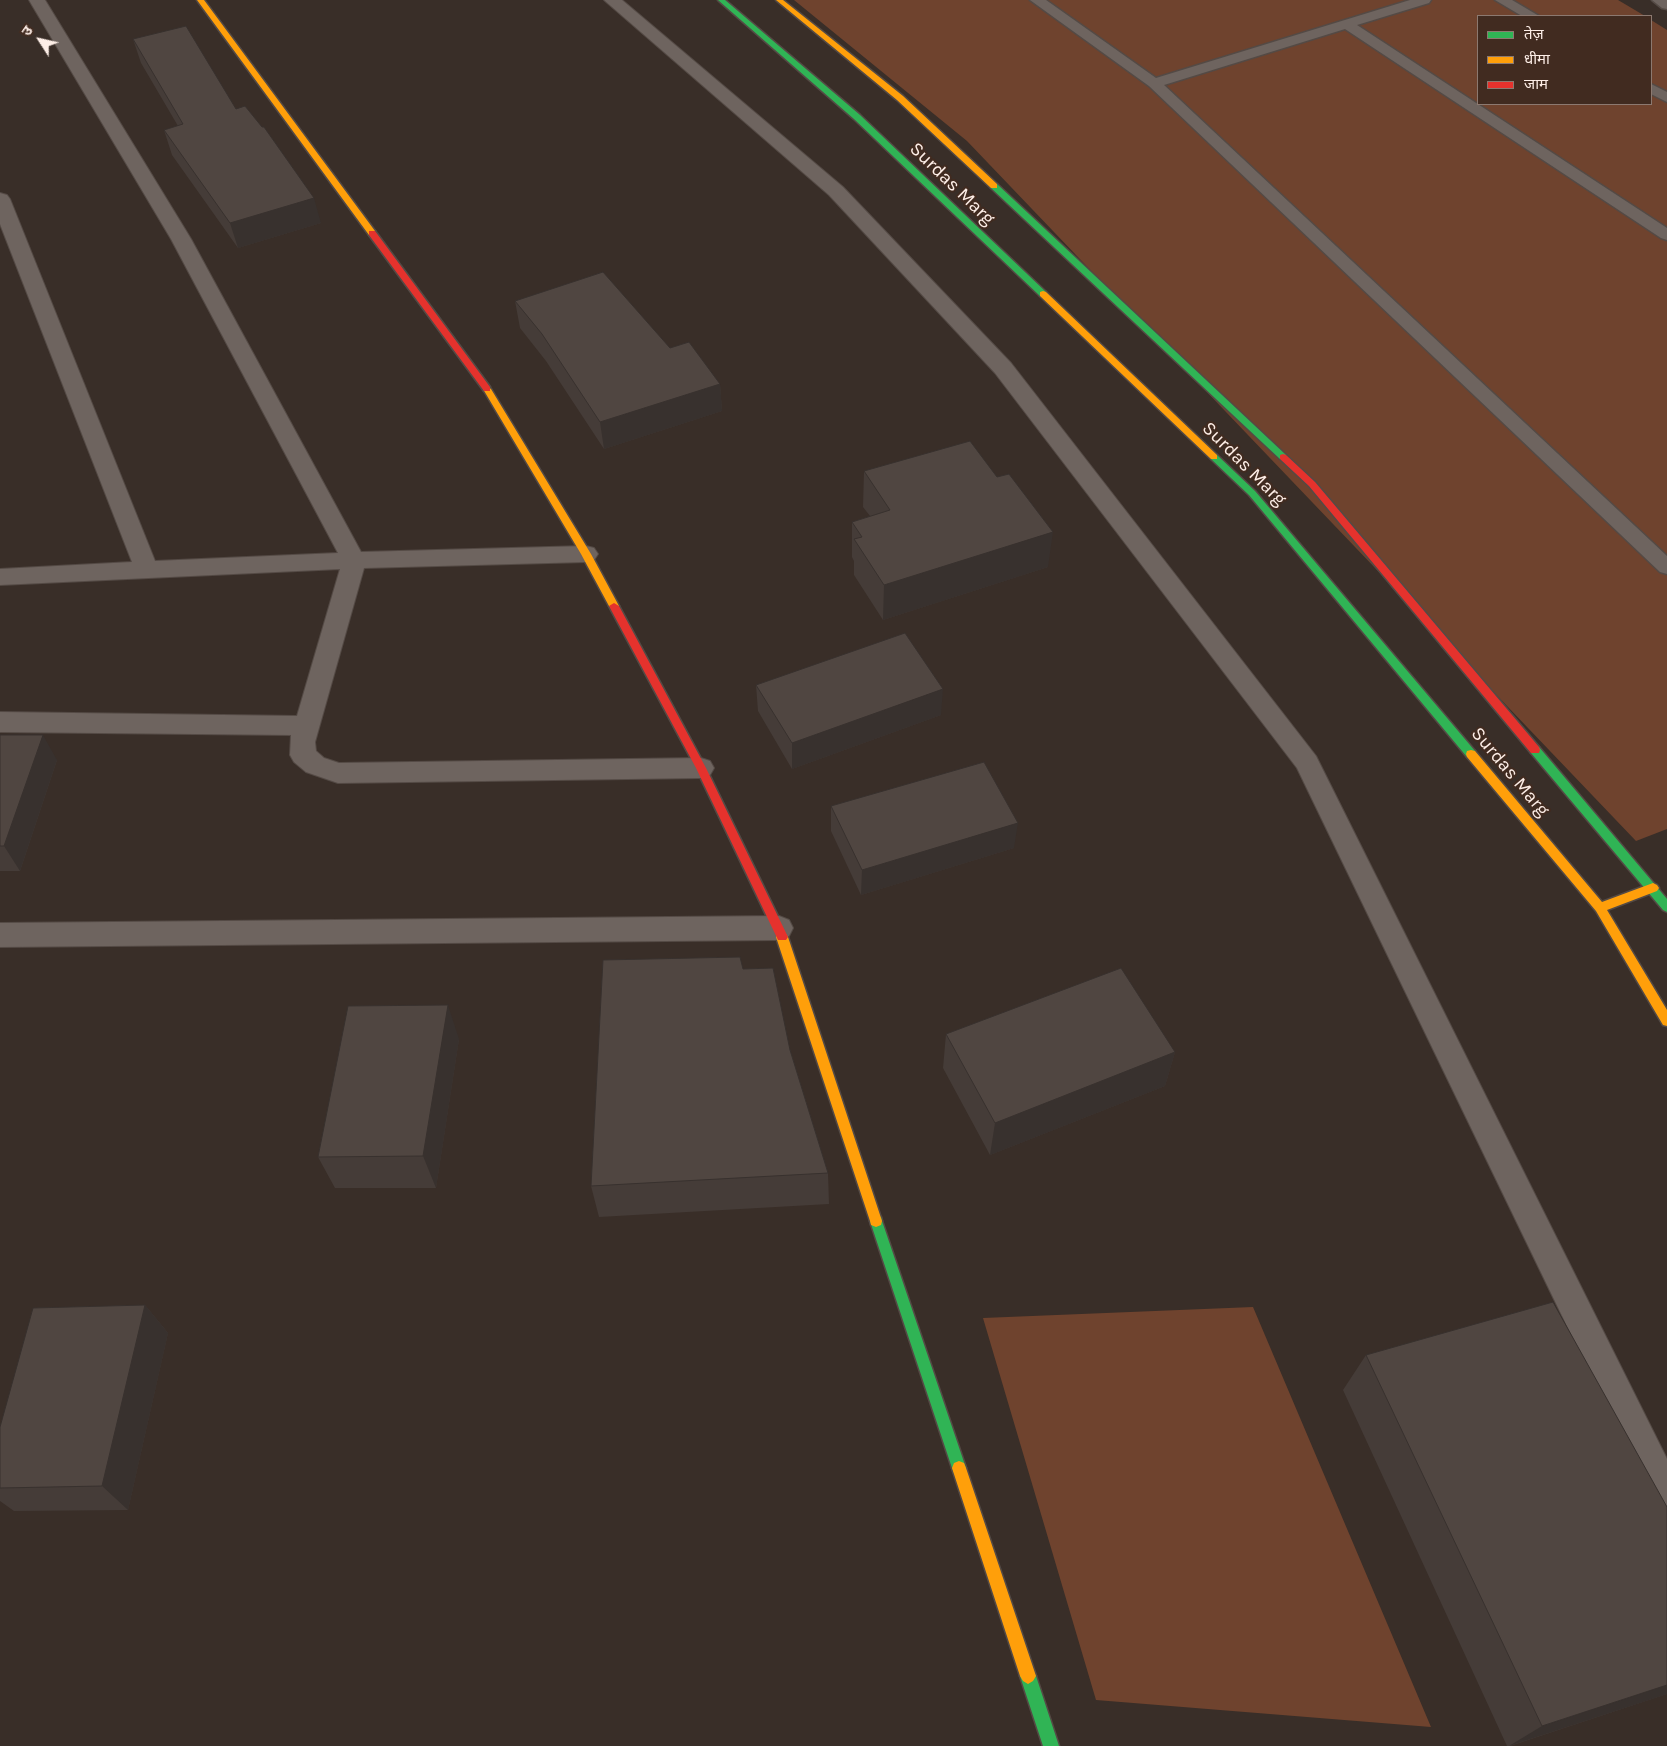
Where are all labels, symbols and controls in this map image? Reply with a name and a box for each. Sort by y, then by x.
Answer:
north arrow [15,15,65,65]
legend [1477,15,1652,105]
text: उ [18,23,37,39]
text: तेज़ [1524,25,1544,43]
text: धीमा [1524,50,1550,68]
text: जाम [1524,75,1548,93]
street label: Surdas Marg [905,138,999,230]
street label: Surdas Marg [1197,417,1291,511]
street label: Surdas Marg [1466,723,1554,821]

